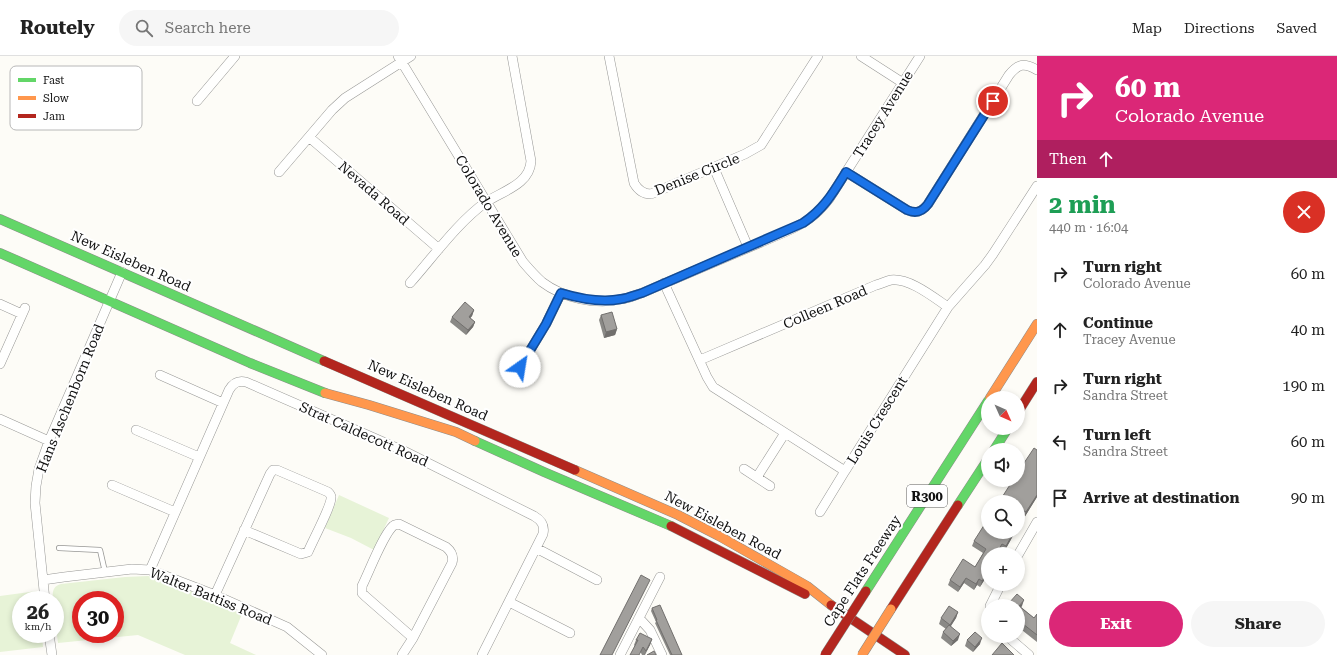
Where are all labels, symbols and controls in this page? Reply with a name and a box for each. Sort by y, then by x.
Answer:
search box [119,10,399,46]
text: Routely [20,16,95,39]
icon: search [133,17,155,39]
text: Search here [165,19,251,37]
text: Map [1132,20,1162,36]
text: Directions [1184,20,1254,36]
text: Saved [1276,20,1317,36]
legend [10,66,142,130]
street label: Tracey Avenue [850,67,916,161]
text: 60 m [1115,71,1180,104]
icon: right [1049,72,1101,124]
text: Fast [43,74,64,87]
pin [976,84,1010,118]
icon: arrive [982,90,1004,112]
text: Slow [43,92,70,105]
text: Colorado Avenue [1115,105,1264,126]
text: Jam [43,110,65,123]
icon: ahead [1095,148,1117,170]
street label: Denise Circle [652,150,742,198]
text: Then [1049,150,1087,168]
street label: Colorado Avenue [452,152,526,260]
street label: Nevada Road [335,158,413,228]
text: 2 min [1049,191,1116,219]
button: close [1283,191,1325,233]
text: 440 m · 16:04 [1049,220,1128,235]
street label: New Eisleben Road [69,227,193,295]
text: Turn right [1083,258,1162,276]
icon: right [1049,263,1071,285]
text: 60 m [1291,265,1325,283]
text: Colorado Avenue [1083,276,1191,291]
street label: Colleen Road [781,282,869,332]
text: Continue [1083,314,1153,332]
icon: ahead [1049,319,1071,341]
street label: Hans Aschenborn Road [33,321,107,475]
text: 40 m [1291,321,1325,339]
text: Tracey Avenue [1083,332,1176,347]
position arrow [499,346,541,388]
street label: New Eisleben Road [366,356,490,424]
text: Turn right [1083,370,1162,388]
street label: Louis Crescent [844,373,910,467]
icon: right [1049,375,1071,397]
text: 190 m [1282,377,1325,395]
text: Sandra Street [1083,388,1168,403]
north arrow [981,391,1025,435]
map controls [981,391,1025,643]
street label: Strat Caldecott Road [297,398,431,470]
text: Turn left [1083,426,1151,444]
icon: left [1049,431,1071,453]
text: 60 m [1291,433,1325,451]
button: sound [981,443,1025,487]
text: Sandra Street [1083,444,1168,459]
road number: R300 [907,485,947,507]
icon: arrive [1049,487,1071,509]
street label: New Eisleben Road [662,488,784,562]
text: Arrive at destination [1083,489,1239,507]
text: 90 m [1291,489,1325,507]
button: search [981,495,1025,539]
street label: Cape Flats Freeway [820,512,904,630]
button: + [981,547,1025,591]
street label: Walter Battiss Road [147,564,275,628]
speed limit sign: 30 [72,591,124,643]
button: − [981,599,1025,643]
text: 26 [27,600,49,624]
button: Exit [1049,601,1183,647]
button: Share [1191,601,1325,647]
text: km/h [25,621,51,632]

